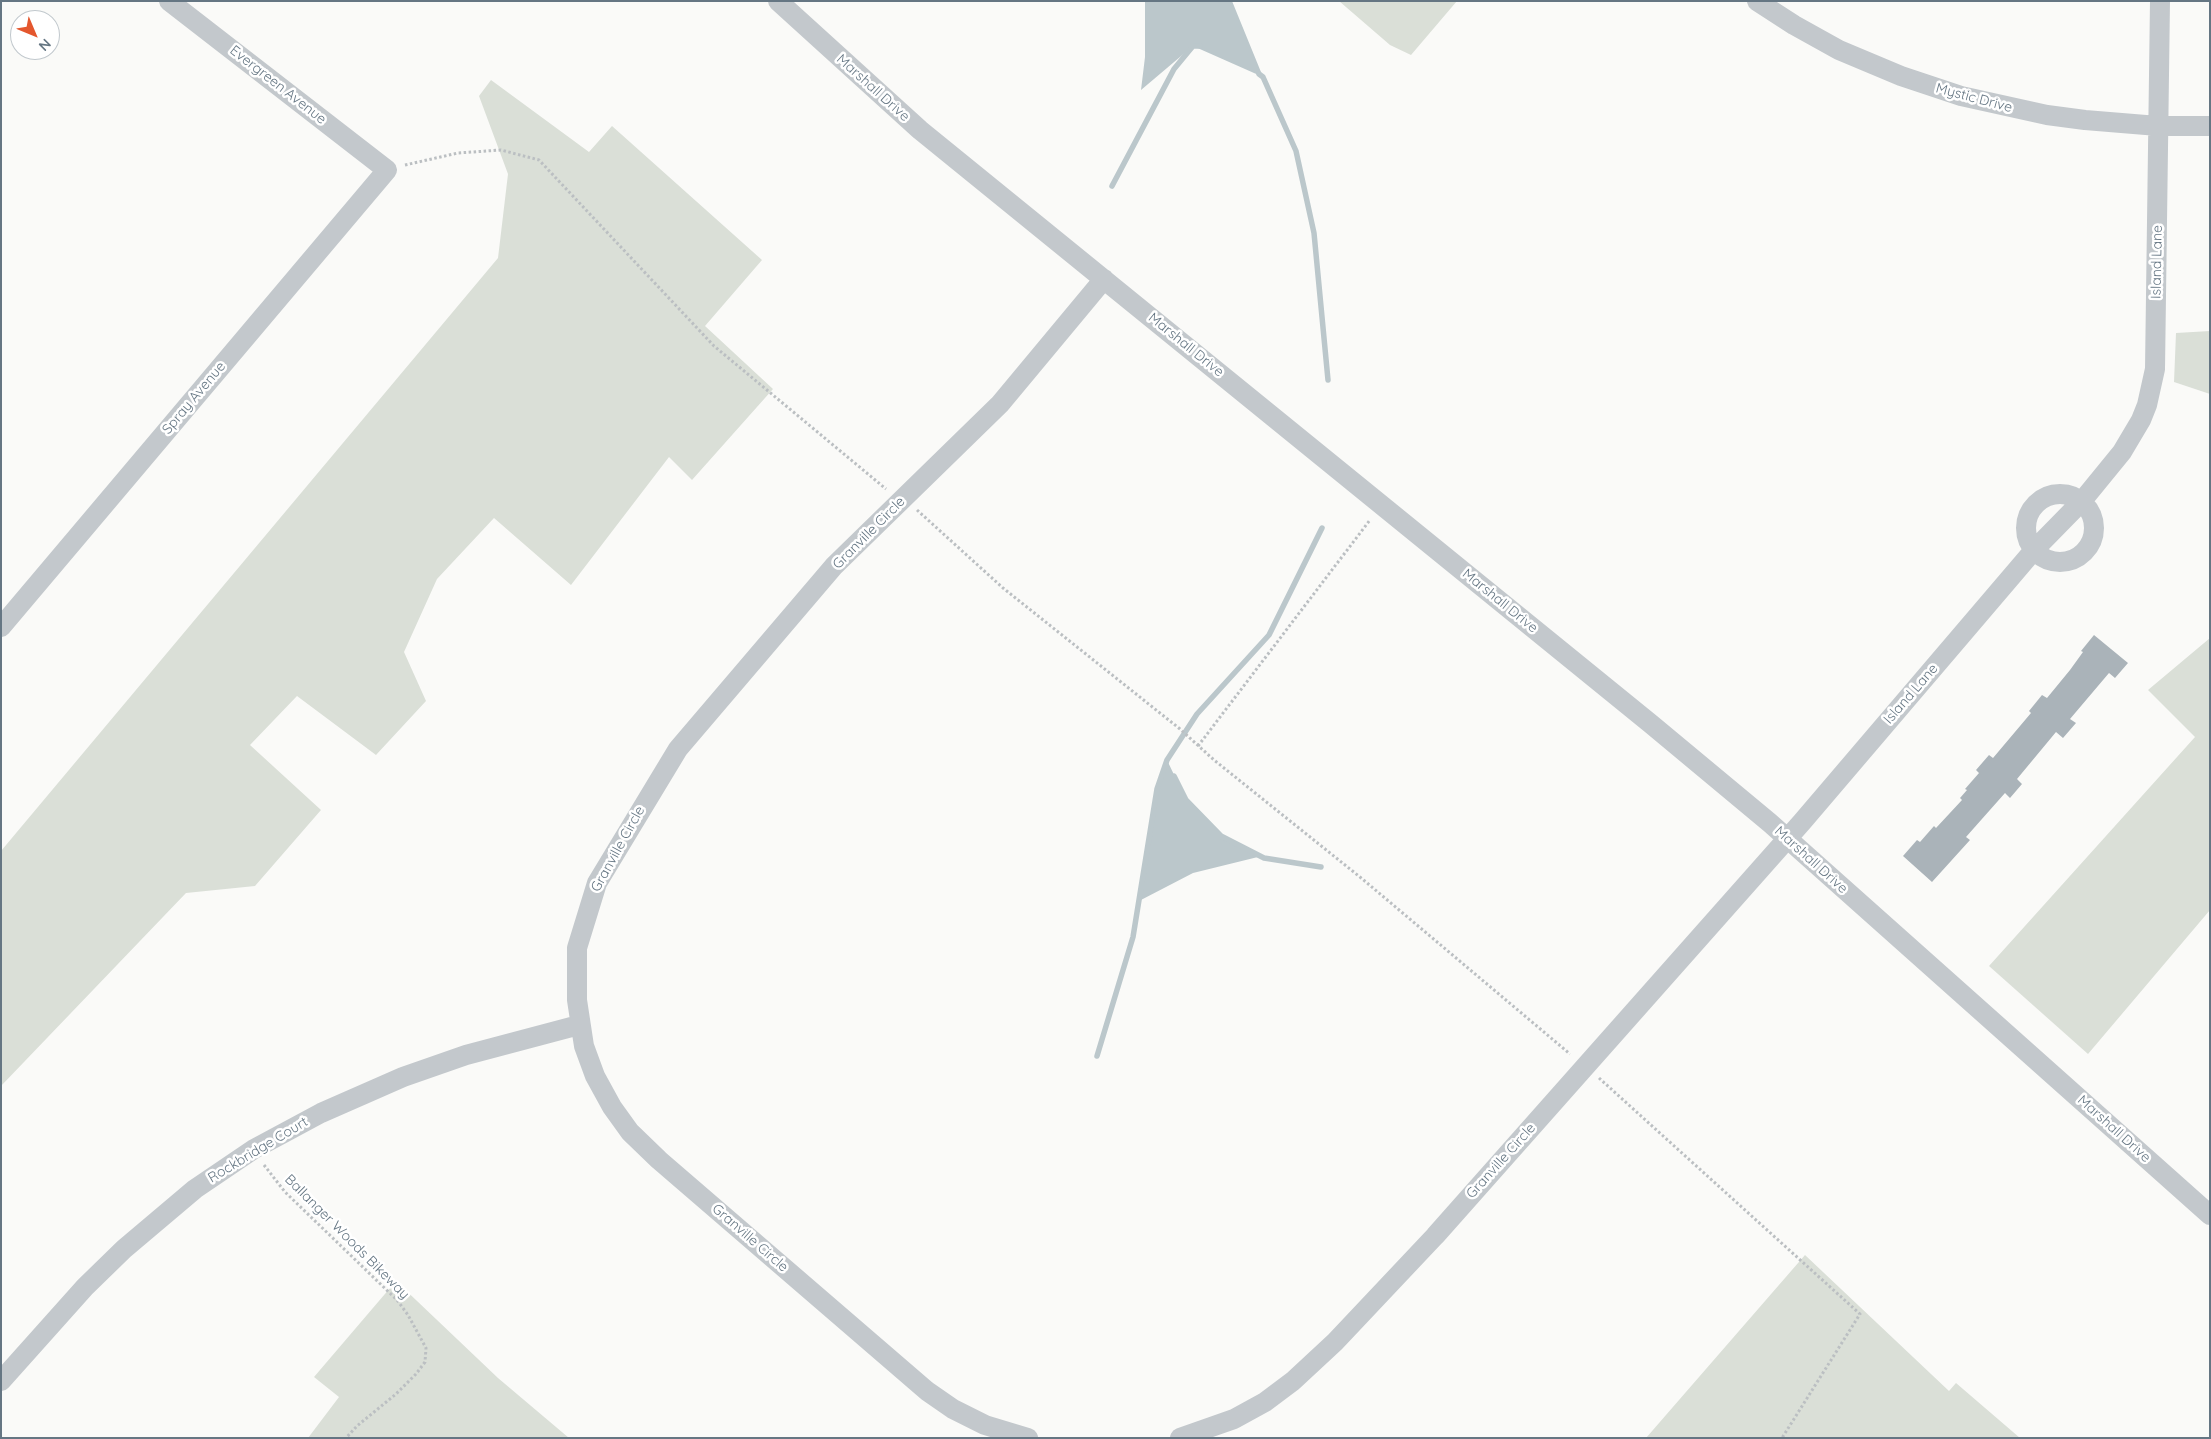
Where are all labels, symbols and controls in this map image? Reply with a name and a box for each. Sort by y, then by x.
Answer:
north arrow [10,10,60,60]
text: N [35,35,55,55]
street label: Evergreen Avenue [226,42,330,128]
street label: Marshall Drive [833,51,913,125]
street label: Mystic Drive [1934,80,2014,116]
street label: Island Lane [2148,225,2166,299]
street label: Marshall Drive [1145,309,1227,381]
street label: Spray Avenue [159,358,229,438]
street label: Granville Circle [829,493,909,573]
street label: Marshall Drive [1459,565,1541,637]
street label: Island Lane [1880,661,1942,727]
street label: Granville Circle [588,803,648,895]
street label: Marshall Drive [1771,823,1851,897]
street label: Marshall Drive [2074,1092,2154,1166]
street label: Rockbridge Court [205,1114,311,1186]
street label: Granville Circle [1463,1120,1539,1202]
street label: Ballanger Woods Bikeway [281,1171,413,1303]
street label: Granville Circle [709,1200,791,1276]

